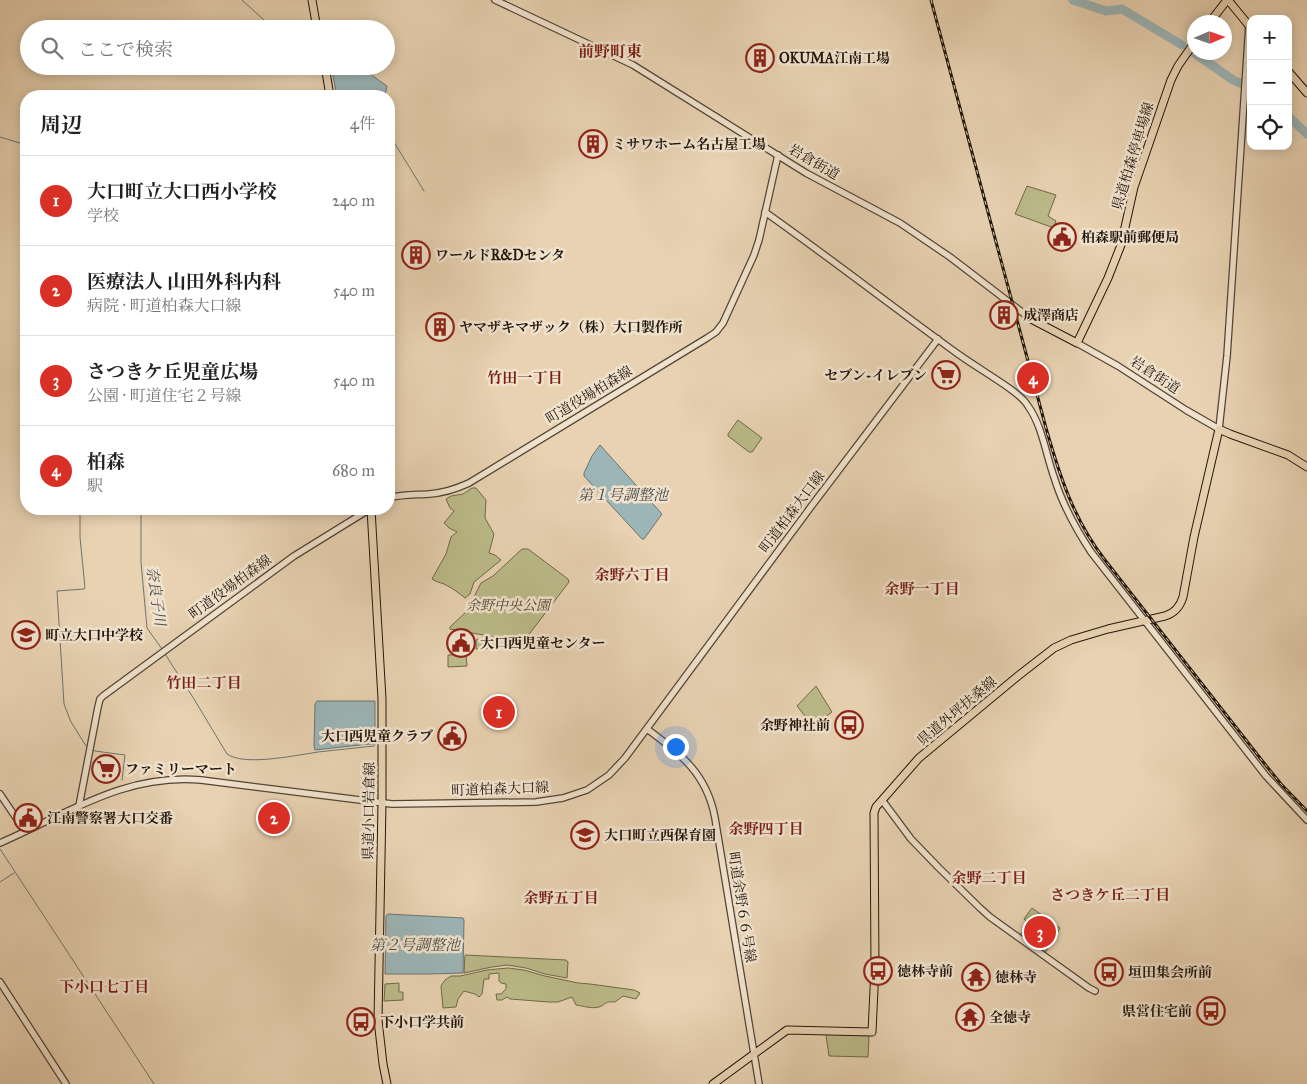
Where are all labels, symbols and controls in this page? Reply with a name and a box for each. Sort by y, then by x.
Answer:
north arrow [1187,15,1232,60]
map controls [1247,15,1292,150]
button: + [1247,15,1292,60]
search box [20,20,395,75]
icon: search [38,34,66,62]
text: ここで検索 [78,38,173,61]
district label: 前野町東 [578,42,642,61]
building icon: OKUMA江南工場 [745,43,775,73]
place label: OKUMA江南工場 [779,50,890,67]
button: − [1247,60,1292,105]
street label: 県道柏森停車場線 [1108,100,1158,212]
button: locate [1247,105,1292,150]
text: 周辺 [40,112,82,138]
text: 4件 [350,114,375,133]
building icon: ミサワホーム名古屋工場 [578,129,608,159]
place label: ミサワホーム名古屋工場 [612,136,766,153]
street label: 岩倉街道 [786,141,842,183]
text: 大口町立大口西小学校 [87,180,277,203]
text: 1 [53,191,59,210]
text: 240 m [332,191,375,210]
text: 学校 [87,206,119,225]
public building icon: 柏森駅前郵便局 [1047,222,1077,252]
place label: 柏森駅前郵便局 [1081,229,1179,246]
building icon: ワールドR&Dセンタ [401,240,431,270]
place label: ワールドR&Dセンタ [435,247,565,264]
text: 医療法人 山田外科内科 [87,270,281,293]
text: 2 [52,281,60,300]
text: 540 m [333,281,375,300]
text: 病院 · 町道柏森大口線 [87,296,241,315]
building icon: 成澤商店 [989,300,1019,330]
place label: 成澤商店 [1023,307,1079,324]
building icon: ヤマザキマザック（株）大口製作所 [425,312,455,342]
place label: ヤマザキマザック（株）大口製作所 [459,319,683,336]
street label: 岩倉街道 [1127,353,1183,397]
pin: 4 [1017,359,1049,397]
text: さつきケ丘児童広場 [87,360,258,383]
supermarket icon: セブン-イレブン [931,360,961,390]
street label: 町道役場柏森線 [543,362,635,428]
place label: セブン-イレブン [824,367,927,384]
district label: 竹田一丁目 [487,369,563,387]
text: 3 [53,371,59,390]
text: 540 m [333,371,375,390]
text: 公園 · 町道住宅２号線 [87,386,241,405]
text: 柏森 [87,450,125,473]
text: 4 [52,461,60,480]
text: 680 m [332,461,375,480]
street label: 町道柏森大口線 [756,468,828,556]
text: 駅 [87,476,103,495]
water label: 第１号調整池 [578,486,670,504]
street label: 町道役場柏森線 [185,551,275,623]
water label: 奈良子川 [143,565,169,629]
district label: 余野六丁目 [594,566,670,584]
district label: 余野一丁目 [884,580,960,598]
park label: 余野中央公園 [466,597,552,614]
school or university icon: 町立大口中学校 [11,620,41,650]
place label: 町立大口中学校 [45,627,143,644]
public building icon: 大口西児童センター [446,628,476,658]
place label: 大口西児童センター [480,635,605,652]
street label: 県道外坪扶桑線 [914,673,1000,749]
district label: 竹田二丁目 [166,674,242,692]
pin: 1 [483,693,515,731]
bus stop icon: 余野神社前 [834,710,864,740]
place label: 余野神社前 [760,717,830,734]
public building icon: 大口西児童クラブ [437,721,467,751]
place label: 大口西児童クラブ [321,728,433,745]
your location [663,734,689,760]
supermarket icon: ファミリーマート [91,754,121,784]
place label: ファミリーマート [125,761,237,778]
street label: 県道小口岩倉線 [360,762,378,860]
street label: 町道柏森大口線 [451,779,549,799]
pin: 2 [258,799,290,837]
public building icon: 江南警察署大口交番 [13,803,43,833]
place label: 江南警察署大口交番 [47,810,173,827]
school or university icon: 大口町立西保育園 [570,820,600,850]
district label: 余野四丁目 [728,820,804,838]
place label: 大口町立西保育園 [604,827,716,844]
street label: 町道余野６６号線 [725,850,759,964]
district label: 余野二丁目 [951,869,1027,887]
district label: さつきケ丘二丁目 [1050,886,1170,904]
district label: 余野五丁目 [523,889,599,907]
pin: 3 [1024,913,1056,951]
water label: 第２号調整池 [370,936,462,954]
bus stop icon: 徳林寺前 [863,956,893,986]
bus stop icon: 垣田集会所前 [1094,957,1124,987]
temple icon: 徳林寺 [961,962,991,992]
place label: 徳林寺前 [897,963,953,980]
place label: 垣田集会所前 [1128,964,1212,981]
place label: 徳林寺 [995,969,1037,986]
district label: 下小口七丁目 [59,978,149,996]
bus stop icon: 県営住宅前 [1196,996,1226,1026]
temple icon: 全徳寺 [955,1002,985,1032]
place label: 県営住宅前 [1122,1003,1192,1020]
bus stop icon: 下小口学共前 [346,1007,376,1037]
place label: 全徳寺 [989,1009,1031,1026]
place label: 下小口学共前 [380,1014,464,1031]

